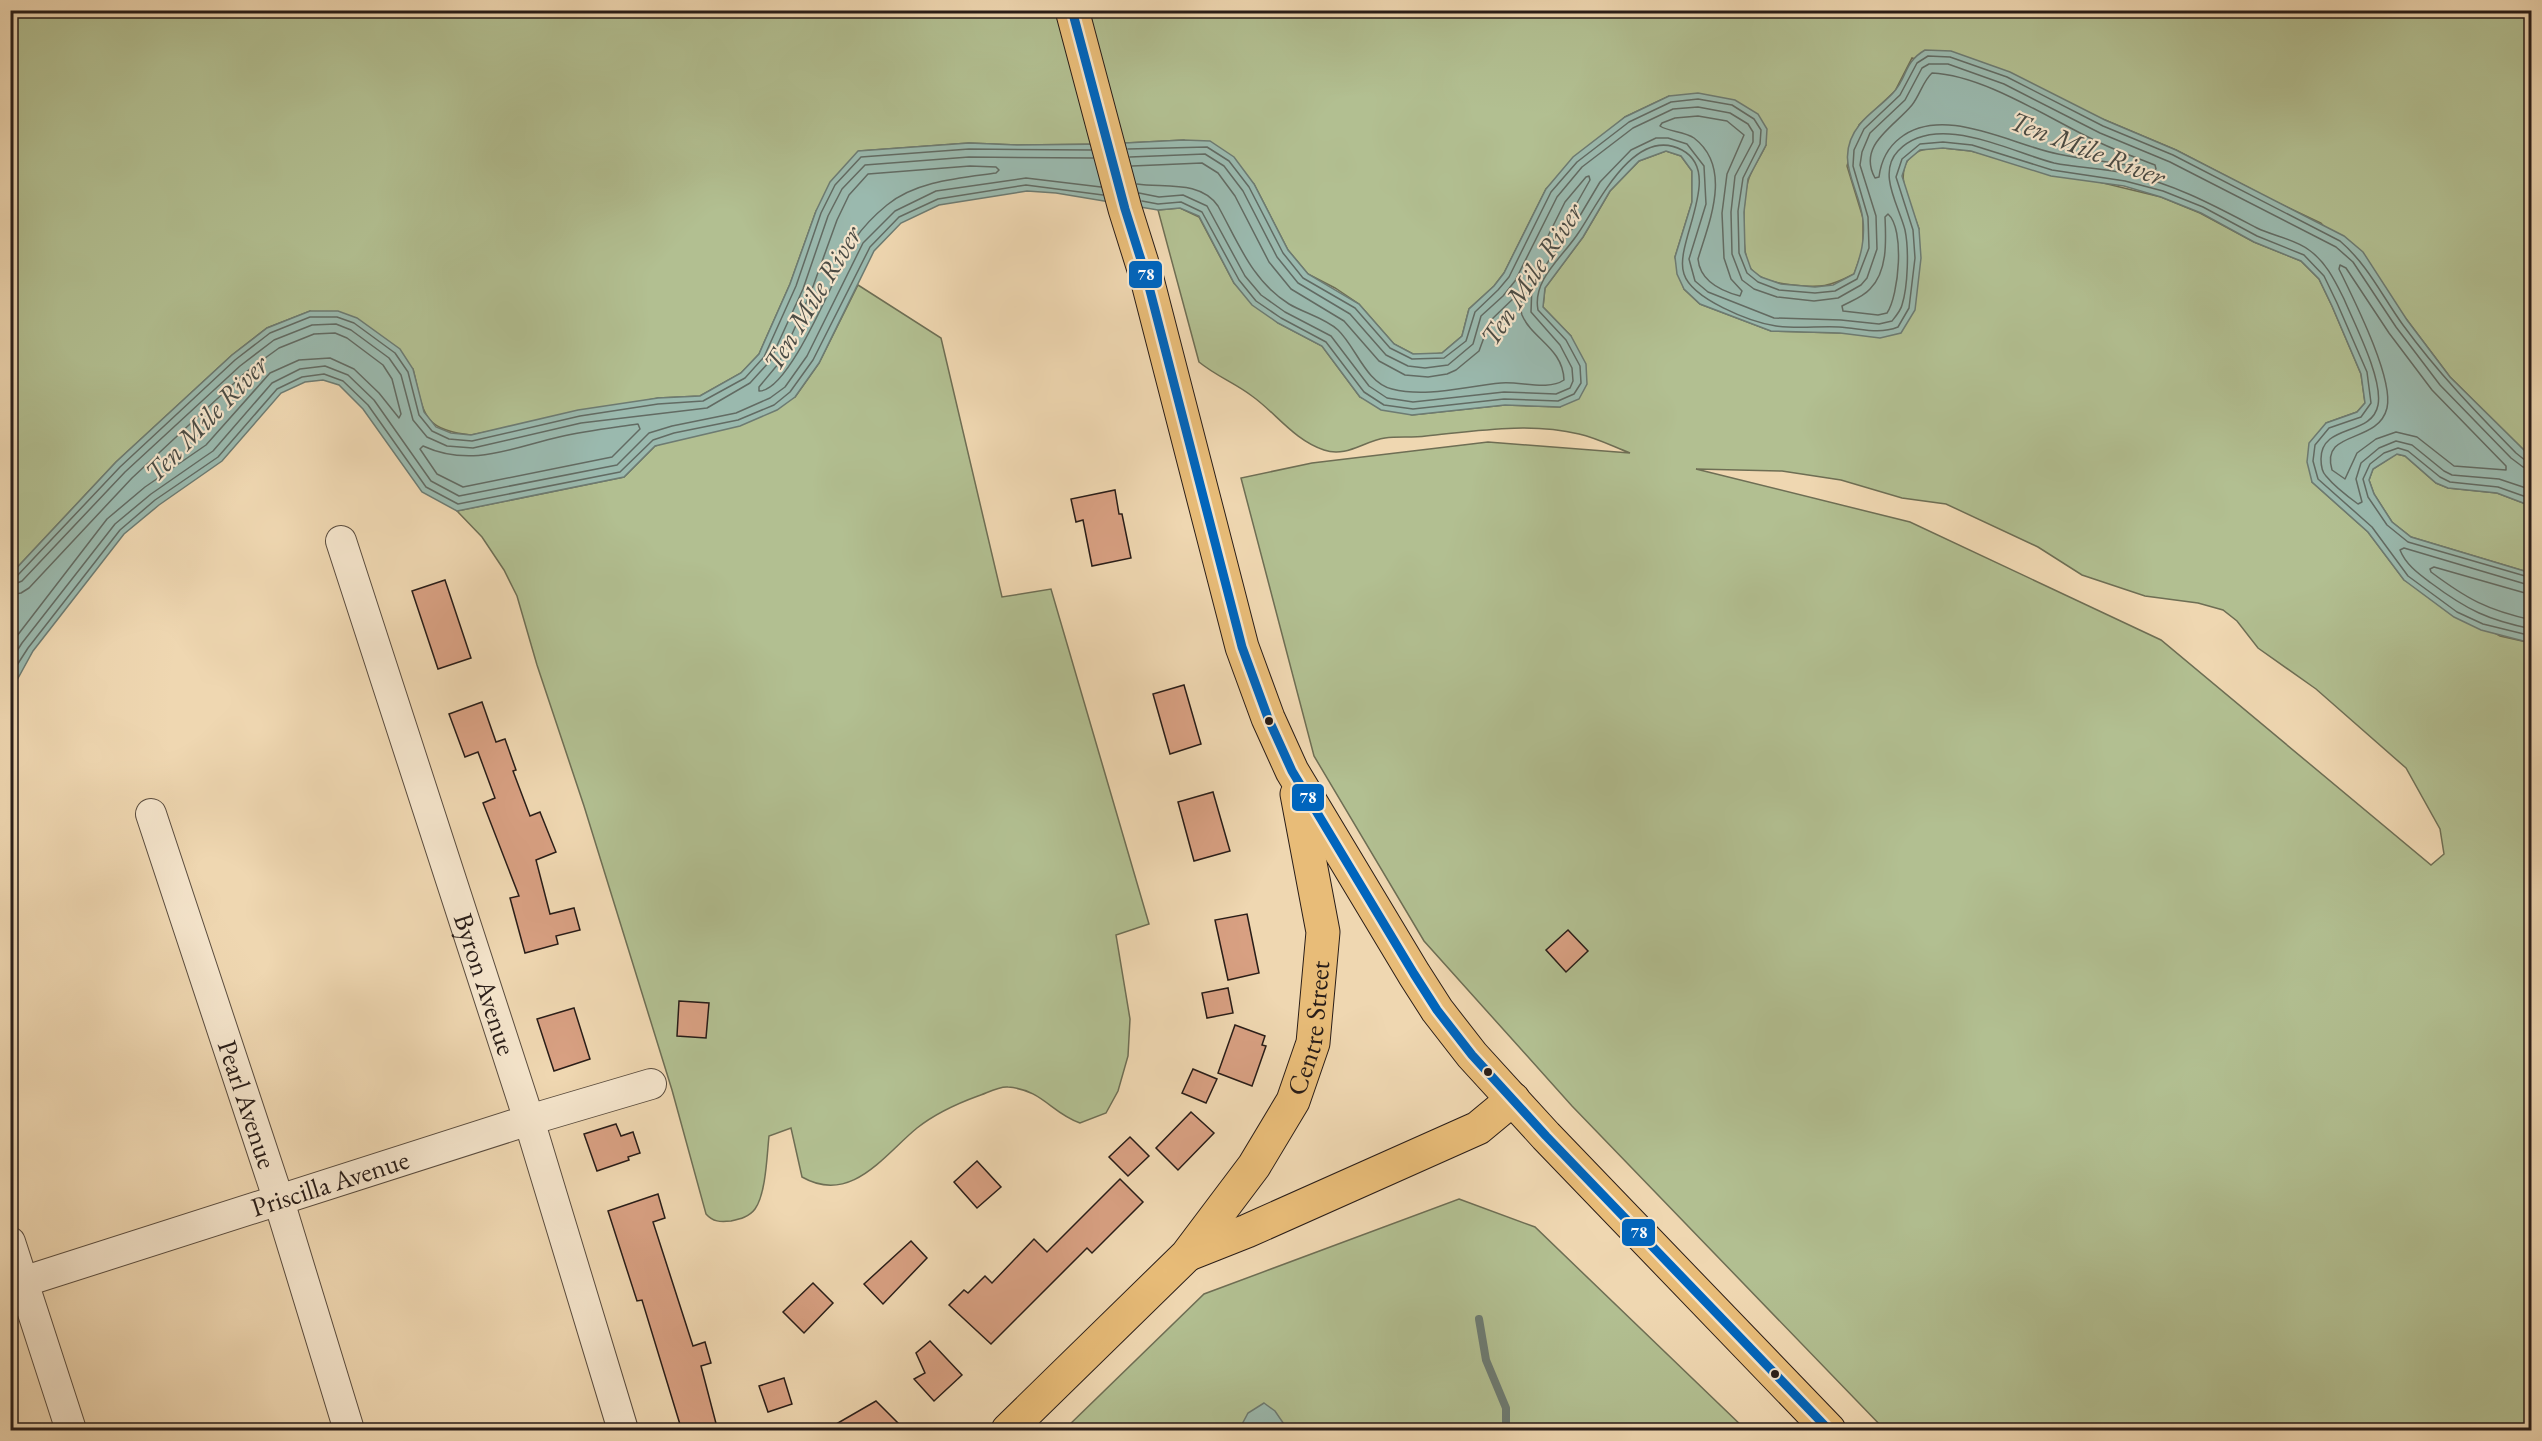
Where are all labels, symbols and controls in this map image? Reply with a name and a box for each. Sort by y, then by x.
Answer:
water label: Ten Mile River [2006,102,2172,194]
water label: Ten Mile River [1472,195,1591,352]
water label: Ten Mile River [755,218,870,377]
line badge: 78 [1128,260,1163,289]
text: 78 [1138,264,1154,285]
water label: Ten Mile River [136,346,276,489]
unlabelled marker [1263,715,1275,727]
line badge: 78 [1291,783,1325,812]
text: 78 [1300,787,1316,808]
street label: Byron Avenue [446,909,525,1060]
street label: Centre Street [1278,959,1337,1100]
street label: Pearl Avenue [210,1036,285,1173]
unlabelled marker [1482,1066,1494,1078]
street label: Priscilla Avenue [247,1142,413,1225]
line badge: 78 [1621,1218,1656,1247]
text: 78 [1631,1222,1647,1243]
unlabelled marker [1769,1368,1781,1380]

